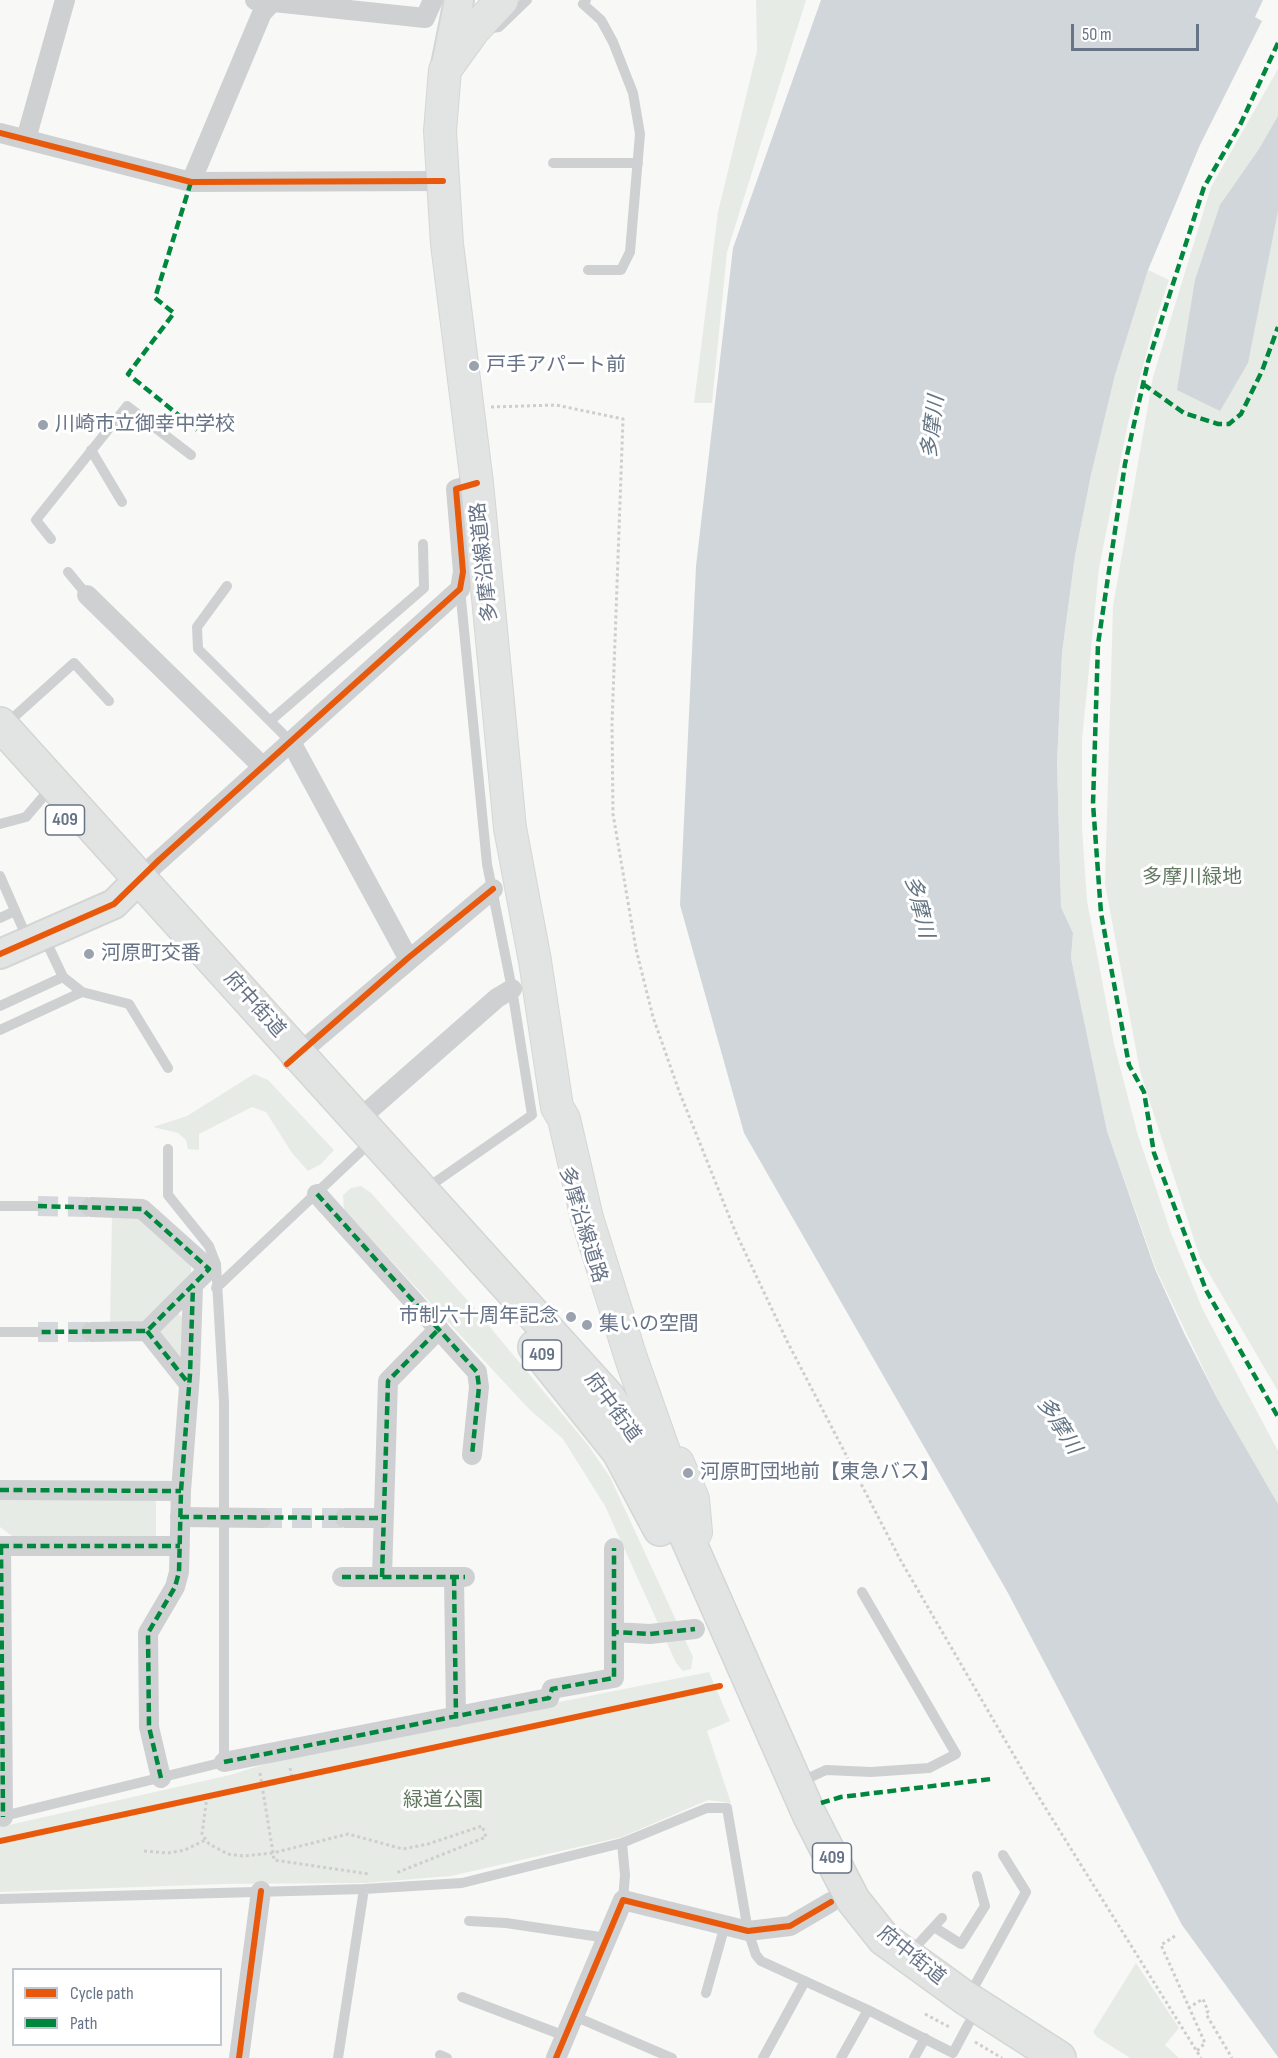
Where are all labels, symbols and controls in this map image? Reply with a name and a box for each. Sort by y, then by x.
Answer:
scale bar [1074,12,1202,50]
text: 50 m [1082,24,1112,45]
place label: 戸手アパート前 [486,354,626,378]
marker: 戸手アパート前 [467,359,481,373]
water label: 多摩川 [918,394,950,460]
place label: 川崎市立御幸中学校 [55,413,235,437]
marker: 川崎市立御幸中学校 [36,418,50,432]
street label: 多摩沿線道路 [467,501,503,623]
road number: 409 [46,805,84,835]
park label: 多摩川緑地 [1142,866,1242,890]
water label: 多摩川 [898,873,938,941]
place label: 河原町交番 [101,942,201,966]
marker: 河原町交番 [82,947,96,961]
street label: 府中街道 [218,967,290,1043]
street label: 多摩沿線道路 [553,1164,611,1286]
place label: 市制六十周年記念 [399,1305,559,1329]
marker: 市制六十周年記念 [564,1310,578,1324]
place label: 集いの空間 [599,1313,699,1337]
marker: 集いの空間 [580,1318,594,1332]
road number: 409 [522,1340,562,1370]
street label: 府中街道 [579,1369,645,1447]
water label: 多摩川 [1030,1393,1086,1459]
place label: 河原町団地前【東急バス】 [700,1461,940,1485]
marker: 河原町団地前【東急バス】 [681,1466,695,1480]
park label: 緑道公園 [403,1789,483,1813]
road number: 409 [812,1843,852,1873]
street label: 府中街道 [872,1922,950,1990]
legend [12,1968,222,2046]
text: Cycle path [70,1983,134,2004]
text: Path [70,2013,98,2034]

